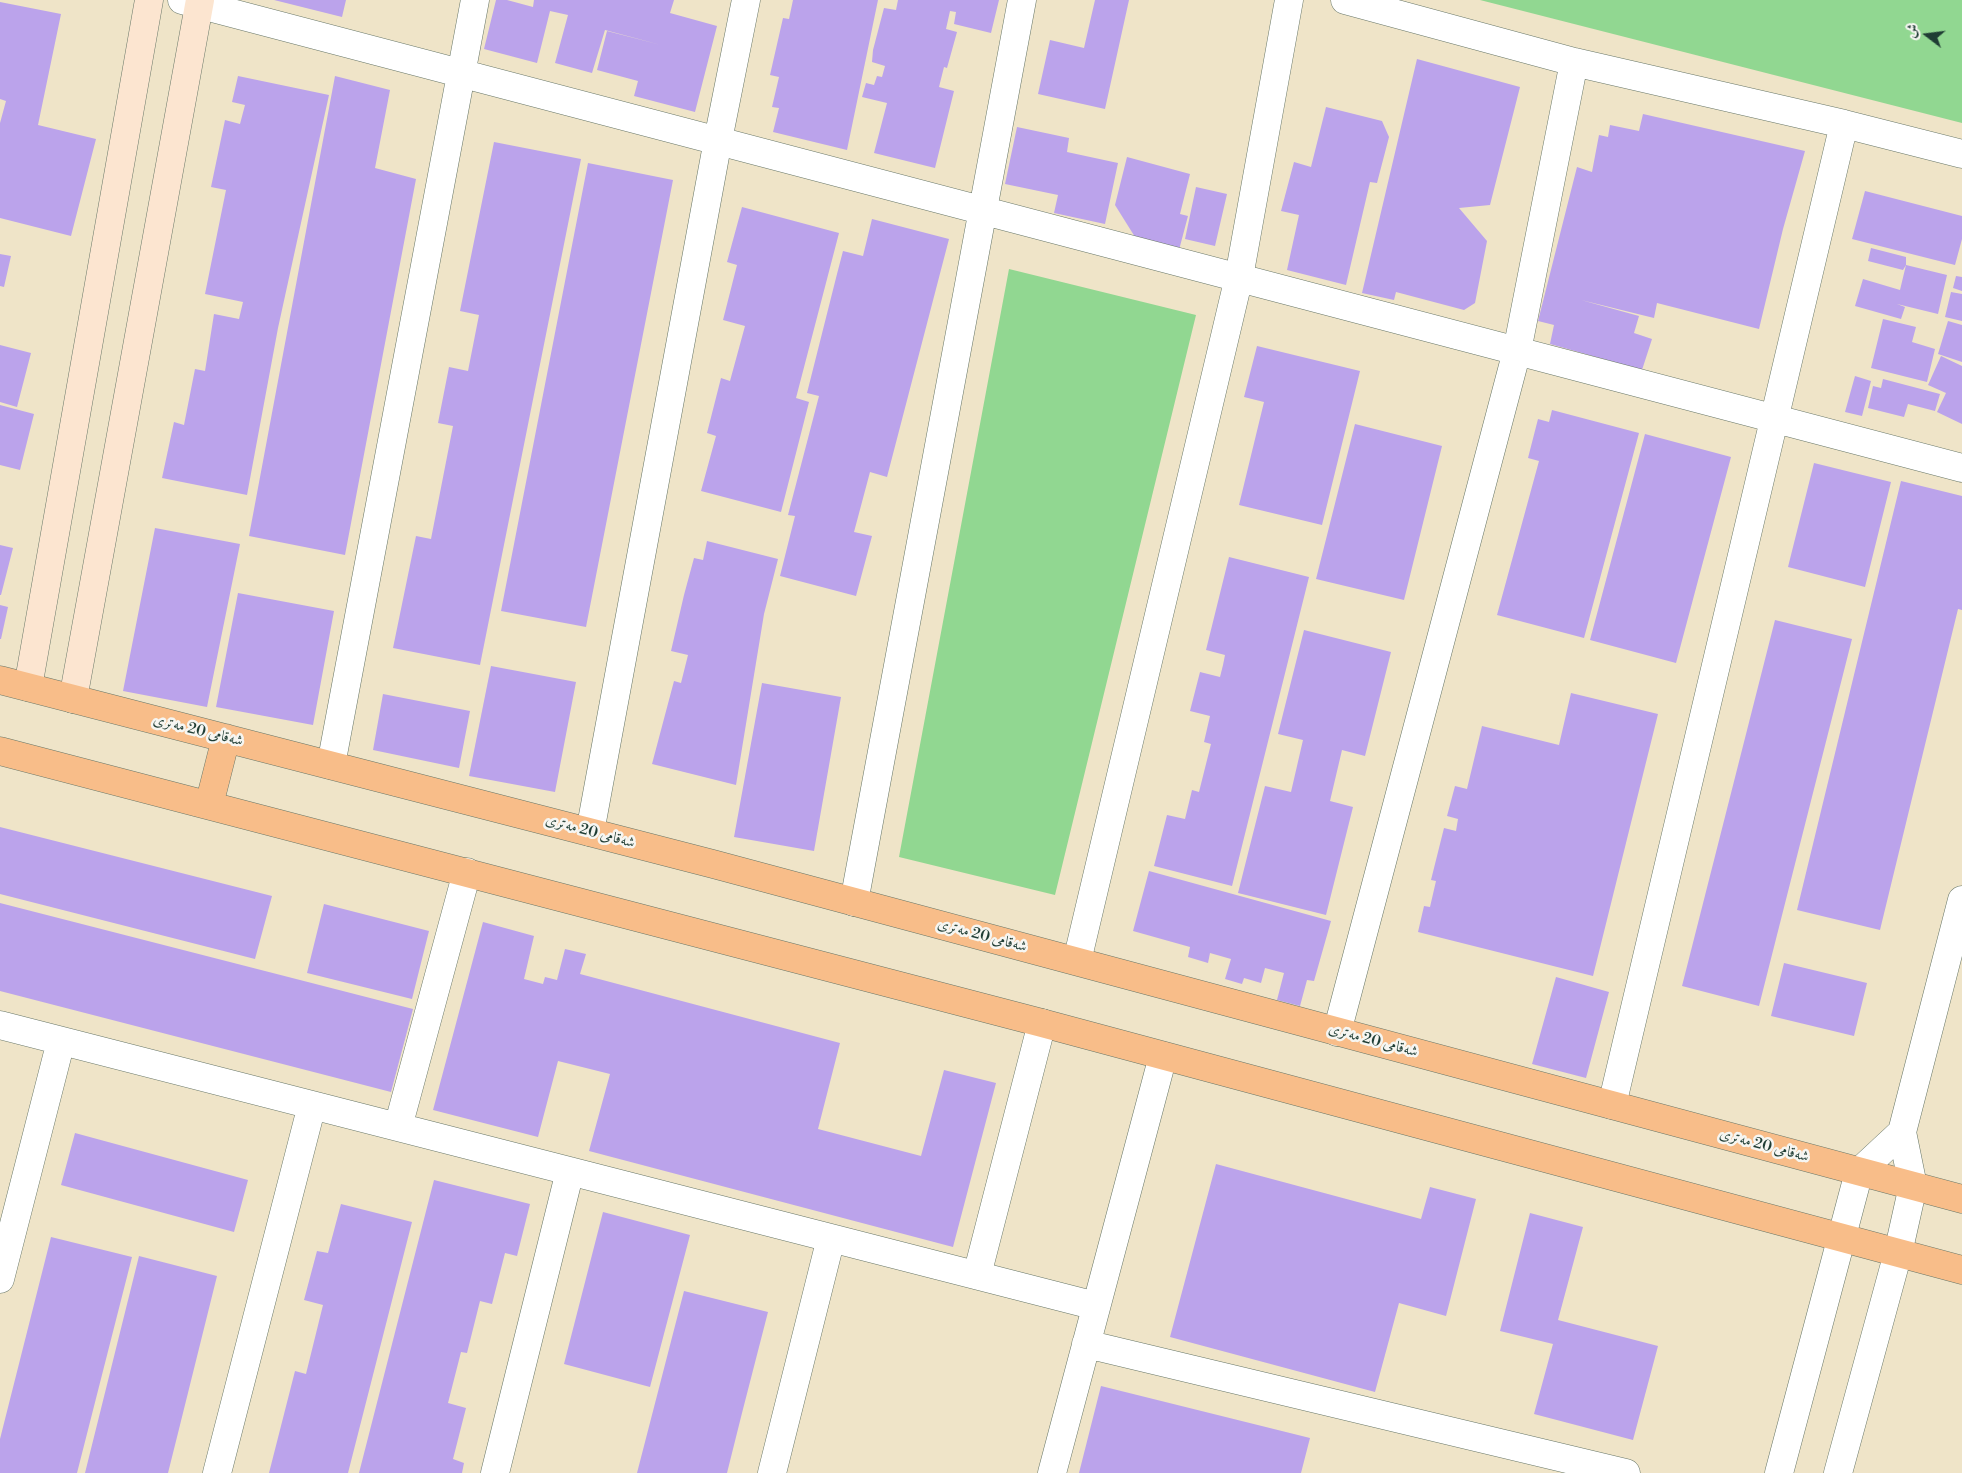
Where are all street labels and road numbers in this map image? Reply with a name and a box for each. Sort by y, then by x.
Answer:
street label: شەقامی 20 مەتری [151,711,245,751]
street label: شەقامی 20 مەتری [543,811,637,853]
street label: شەقامی 20 مەتری [935,915,1029,957]
street label: شەقامی 20 مەتری [1326,1020,1420,1062]
street label: شەقامی 20 مەتری [1717,1125,1811,1167]

